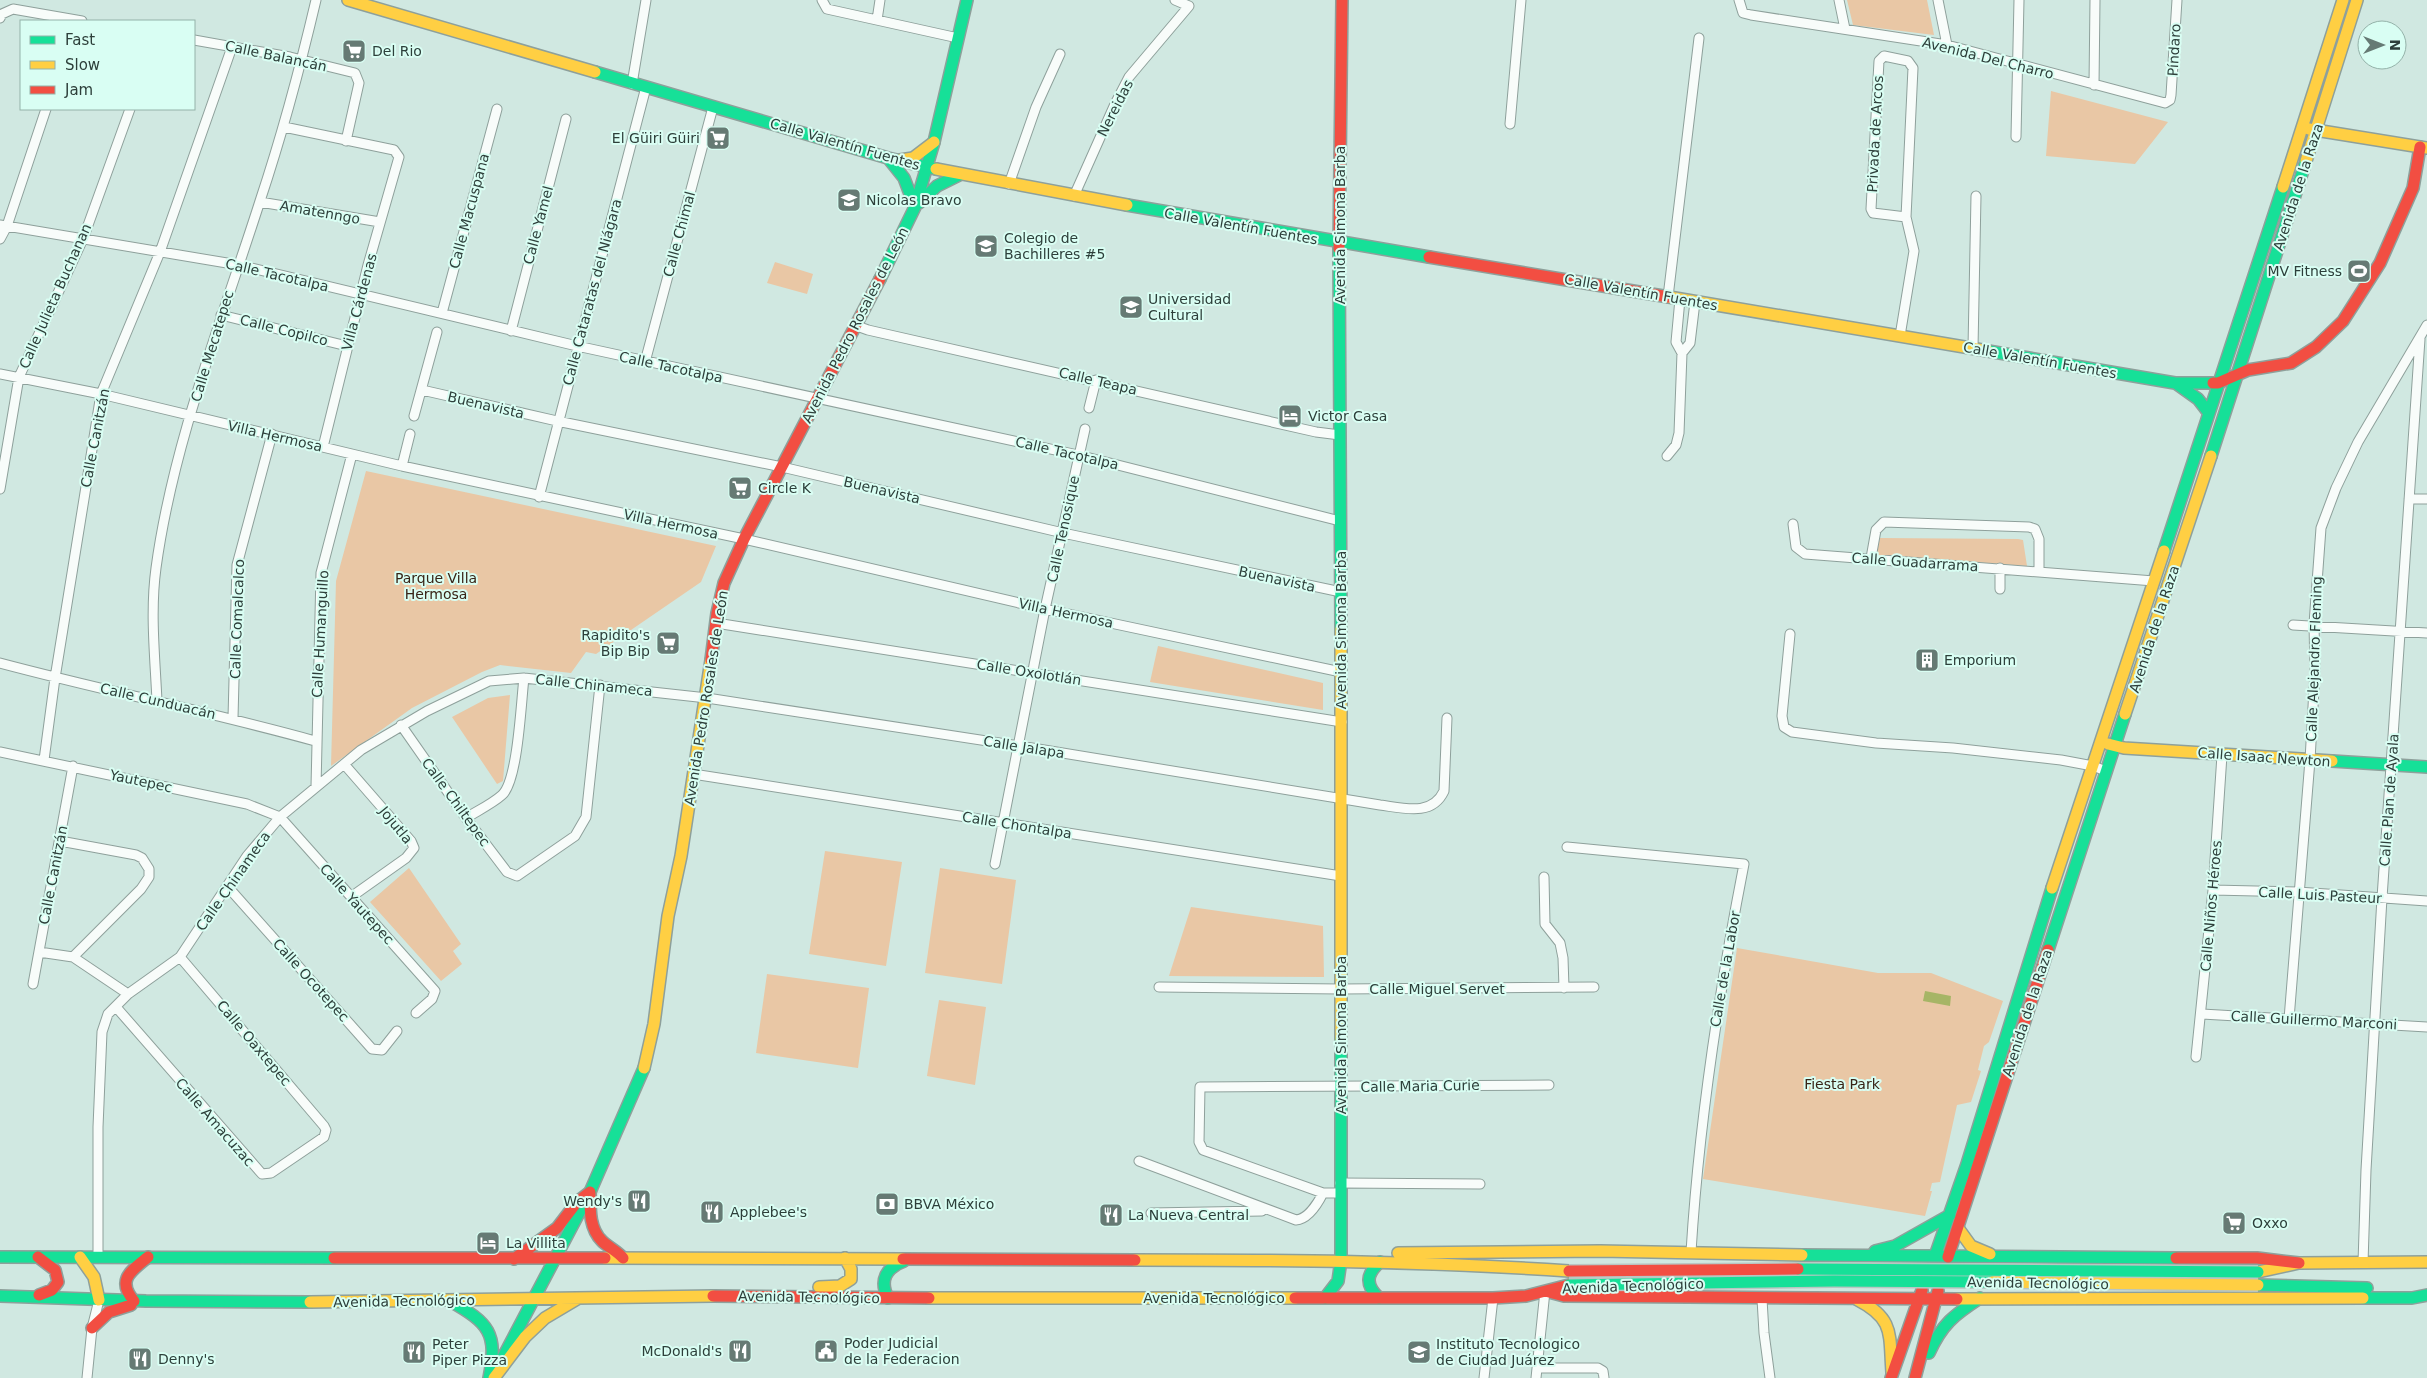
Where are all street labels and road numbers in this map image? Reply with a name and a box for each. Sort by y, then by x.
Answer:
street label: Píndaro [2165,23,2183,77]
street label: Avenida Del Charro [1921,34,2055,82]
street label: Calle Balancán [224,37,328,75]
street label: Privada de Arcos [1864,75,1886,193]
street label: Nereidas [1094,77,1136,139]
street label: Calle Valentín Fuentes [768,115,922,173]
street label: Avenida de la Raza [2270,121,2326,253]
street label: Avenida Simona Barba [1332,146,1348,304]
street label: Calle Macuspana [446,152,492,270]
street label: Calle Yamel [520,184,556,266]
street label: Calle Chimal [660,190,698,278]
street label: Amatenngo [279,197,361,227]
street label: Calle Cataratas del Niágara [559,197,625,387]
street label: Calle Valentín Fuentes [1163,205,1319,247]
street label: Calle Julieta Buchanan [16,221,94,371]
street label: Avenida Pedro Rosales de León [798,224,912,426]
street label: Villa Cárdenas [338,252,380,352]
street label: Calle Tacotalpa [224,255,330,295]
street label: Calle Valentín Fuentes [1563,271,1719,313]
street label: Calle Mecatepec [187,288,237,404]
street label: Calle Copilco [238,311,330,349]
street label: Calle Valentín Fuentes [1962,339,2118,381]
street label: Calle Tacotalpa [618,348,724,386]
street label: Calle Teapa [1057,364,1139,398]
street label: Calle Canitzán [78,387,112,489]
street label: Buenavista [446,388,526,422]
street label: Villa Hermosa [226,417,324,455]
street label: Calle Tacotalpa [1014,433,1120,473]
street label: Buenavista [842,473,922,507]
street label: Calle Tenosique [1044,474,1082,584]
street label: Villa Hermosa [622,506,720,542]
street label: Calle Guadarrama [1851,550,1979,574]
street label: Avenida Simona Barba [1333,551,1349,709]
street label: Calle Comalcalco [227,559,247,679]
street label: Buenavista [1237,563,1317,595]
street label: Avenida de la Raza [2126,563,2182,695]
street label: Calle Humanguillo [309,570,331,698]
street label: Calle Alejandro Fleming [2303,576,2325,742]
street label: Avenida Pedro Rosales de León [681,589,731,807]
street label: Villa Hermosa [1017,595,1115,631]
street label: Calle Oxolotlán [975,656,1083,688]
street label: Calle Chinameca [535,671,653,699]
street label: Calle Cunduacán [99,680,217,722]
street label: Calle Jalapa [982,733,1066,761]
street label: Calle Plan de Ayala [2376,733,2402,867]
street label: Calle Isaac Newton [2197,744,2331,770]
street label: Calle Chiltepec [419,755,493,849]
street label: Yautepec [107,766,174,795]
street label: Jojutla [375,802,416,847]
street label: Calle Chontalpa [961,808,1073,842]
street label: Calle Canitzán [36,824,70,926]
street label: Calle Chinameca [193,828,273,934]
street label: Calle Niños Héroes [2197,840,2225,972]
street label: Calle Yautepec [317,861,397,947]
street label: Calle Luis Pasteur [2258,884,2382,906]
street label: Calle de la Labor [1707,909,1743,1028]
street label: Calle Ocotepec [270,935,352,1025]
street label: Avenida de la Raza [1999,947,2055,1079]
street label: Avenida Simona Barba [1333,956,1349,1114]
street label: Calle Miguel Servet [1369,981,1505,997]
street label: Calle Oaxtepec [214,997,294,1089]
street label: Calle Guillermo Marconi [2230,1008,2398,1032]
street label: Calle Amacuzac [172,1075,258,1169]
street label: Calle Maria Curie [1360,1077,1480,1095]
street label: Avenida Tecnológico [1967,1274,2109,1292]
street label: Avenida Tecnológico [1562,1276,1704,1296]
street label: Avenida Tecnológico [738,1288,880,1306]
street label: Avenida Tecnológico [1143,1290,1285,1306]
street label: Avenida Tecnológico [333,1292,475,1310]

